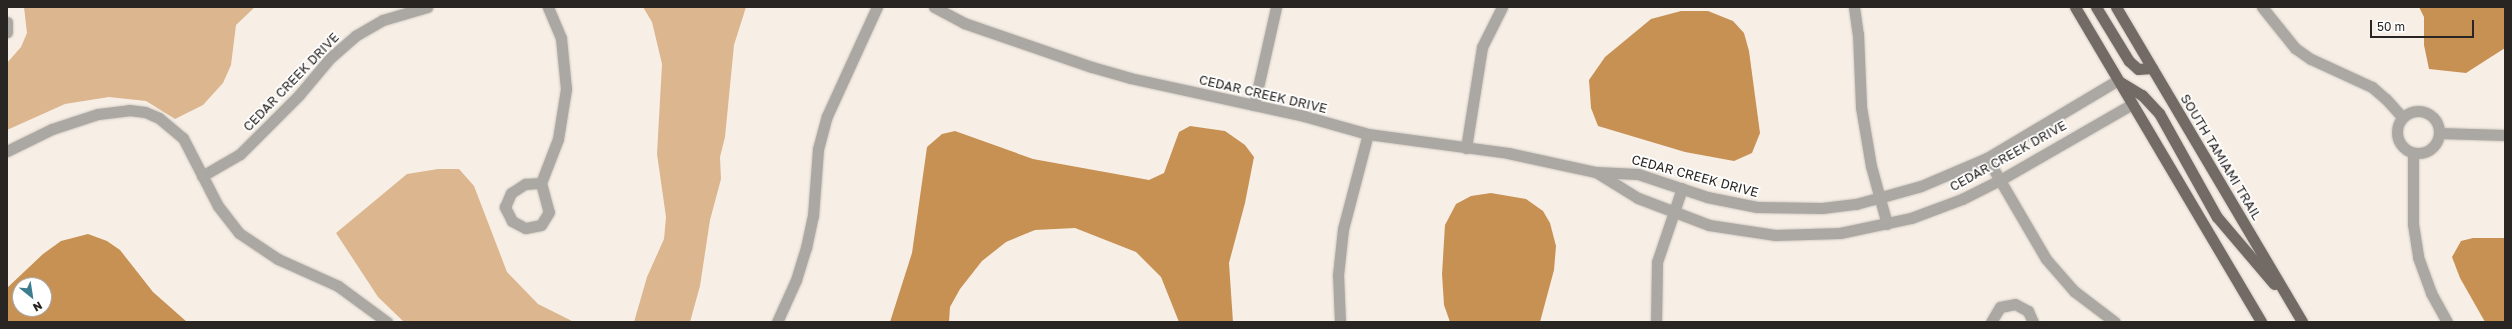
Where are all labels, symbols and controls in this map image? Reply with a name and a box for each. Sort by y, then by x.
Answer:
scale bar [2372,12,2476,38]
text: 50 m [2377,19,2405,34]
street label: CEDAR CREEK DRIVE [240,30,342,134]
street label: CEDAR CREEK DRIVE [1198,72,1328,116]
street label: SOUTH TAMIAMI TRAIL [2177,91,2265,223]
street label: CEDAR CREEK DRIVE [1947,117,2069,195]
street label: CEDAR CREEK DRIVE [1630,152,1760,200]
north arrow [12,277,52,317]
text: N [31,299,45,315]

